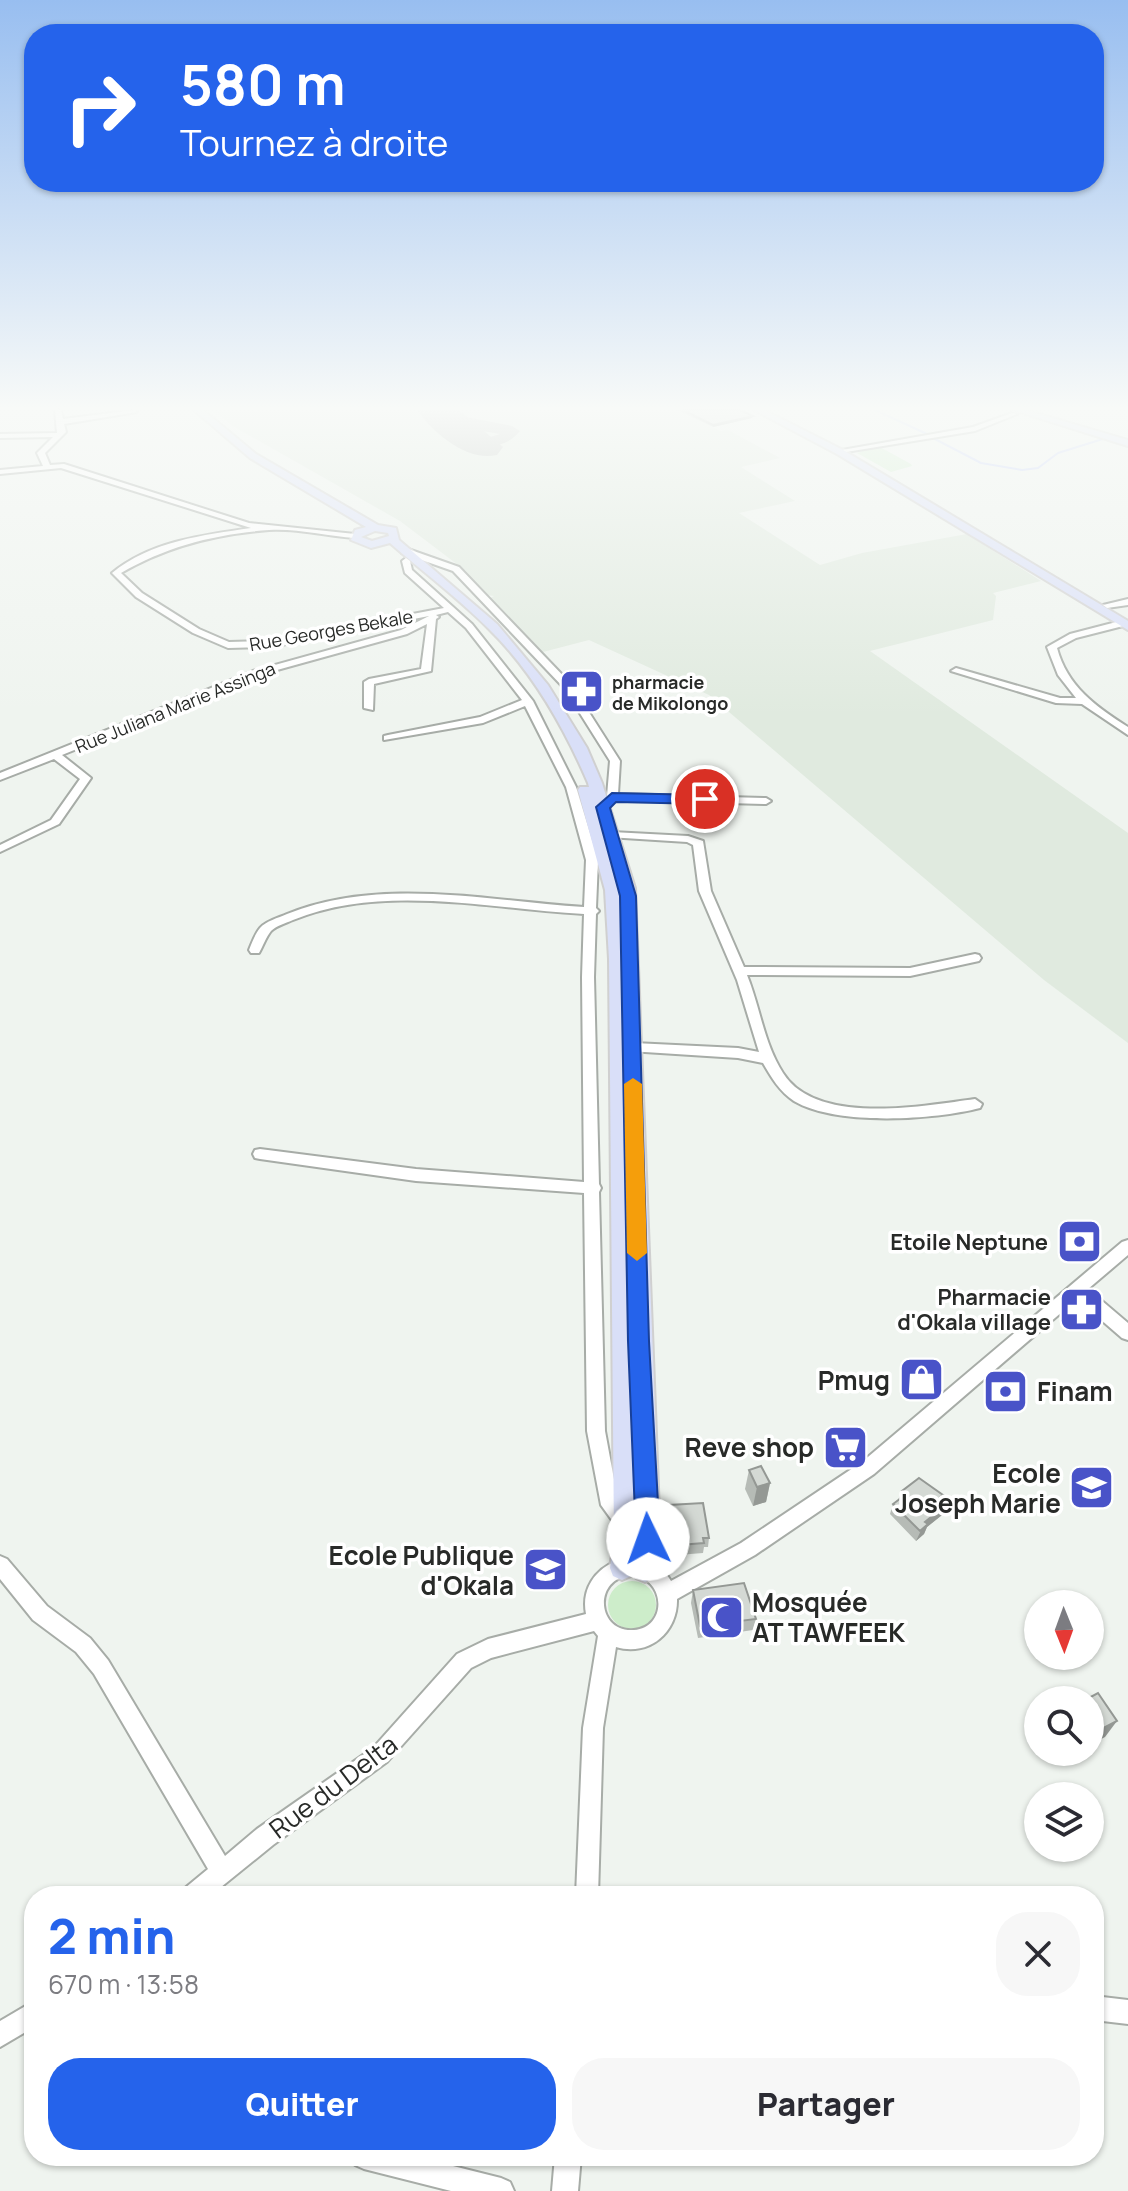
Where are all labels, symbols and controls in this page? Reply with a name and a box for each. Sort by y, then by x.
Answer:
text: 580 m [180,45,346,122]
icon: right [48,56,152,160]
text: Tournez à droite [180,118,448,167]
street label: Rue Georges Bekale [247,604,415,656]
street label: Rue Juliana Marie Assinga [71,656,279,758]
pharmacy icon: pharmacie de Mikolongo [557,668,605,716]
place label: pharmacie de Mikolongo [612,670,728,715]
pin [671,765,739,833]
icon: arrive [683,777,727,821]
bank icon: Etoile Neptune [1055,1218,1103,1266]
place label: Etoile Neptune [890,1227,1048,1257]
place label: Pharmacie d'Okala village [897,1282,1051,1337]
pharmacy icon: Pharmacie d'Okala village [1058,1286,1106,1334]
shop icon: Pmug [897,1356,945,1404]
place label: Pmug [818,1362,890,1398]
bank icon: Finam [982,1367,1030,1415]
place label: Finam [1037,1373,1113,1409]
supermarket icon: Reve shop [821,1423,869,1471]
place label: Reve shop [685,1429,814,1465]
place label: Ecole Joseph Marie [895,1455,1061,1521]
school or university icon: Ecole Joseph Marie [1068,1464,1116,1512]
position arrow [606,1497,690,1581]
place label: Ecole Publique d'Okala [329,1537,514,1603]
school or university icon: Ecole Publique d'Okala [521,1546,569,1594]
place label: Mosquée AT TAWFEEK [752,1584,905,1650]
north arrow [1024,1590,1104,1670]
map controls [1024,1590,1104,1862]
mosque icon: Mosquée AT TAWFEEK [697,1593,745,1641]
button: search [1024,1686,1104,1766]
street label: Rue du Delta [262,1726,404,1846]
button: layers [1024,1782,1104,1862]
text: 2 min [48,1903,175,1968]
button: close [996,1912,1080,1996]
text: 670 m · 13:58 [48,1966,199,2002]
button: Quitter [48,2058,556,2150]
button: Partager [572,2058,1080,2150]

